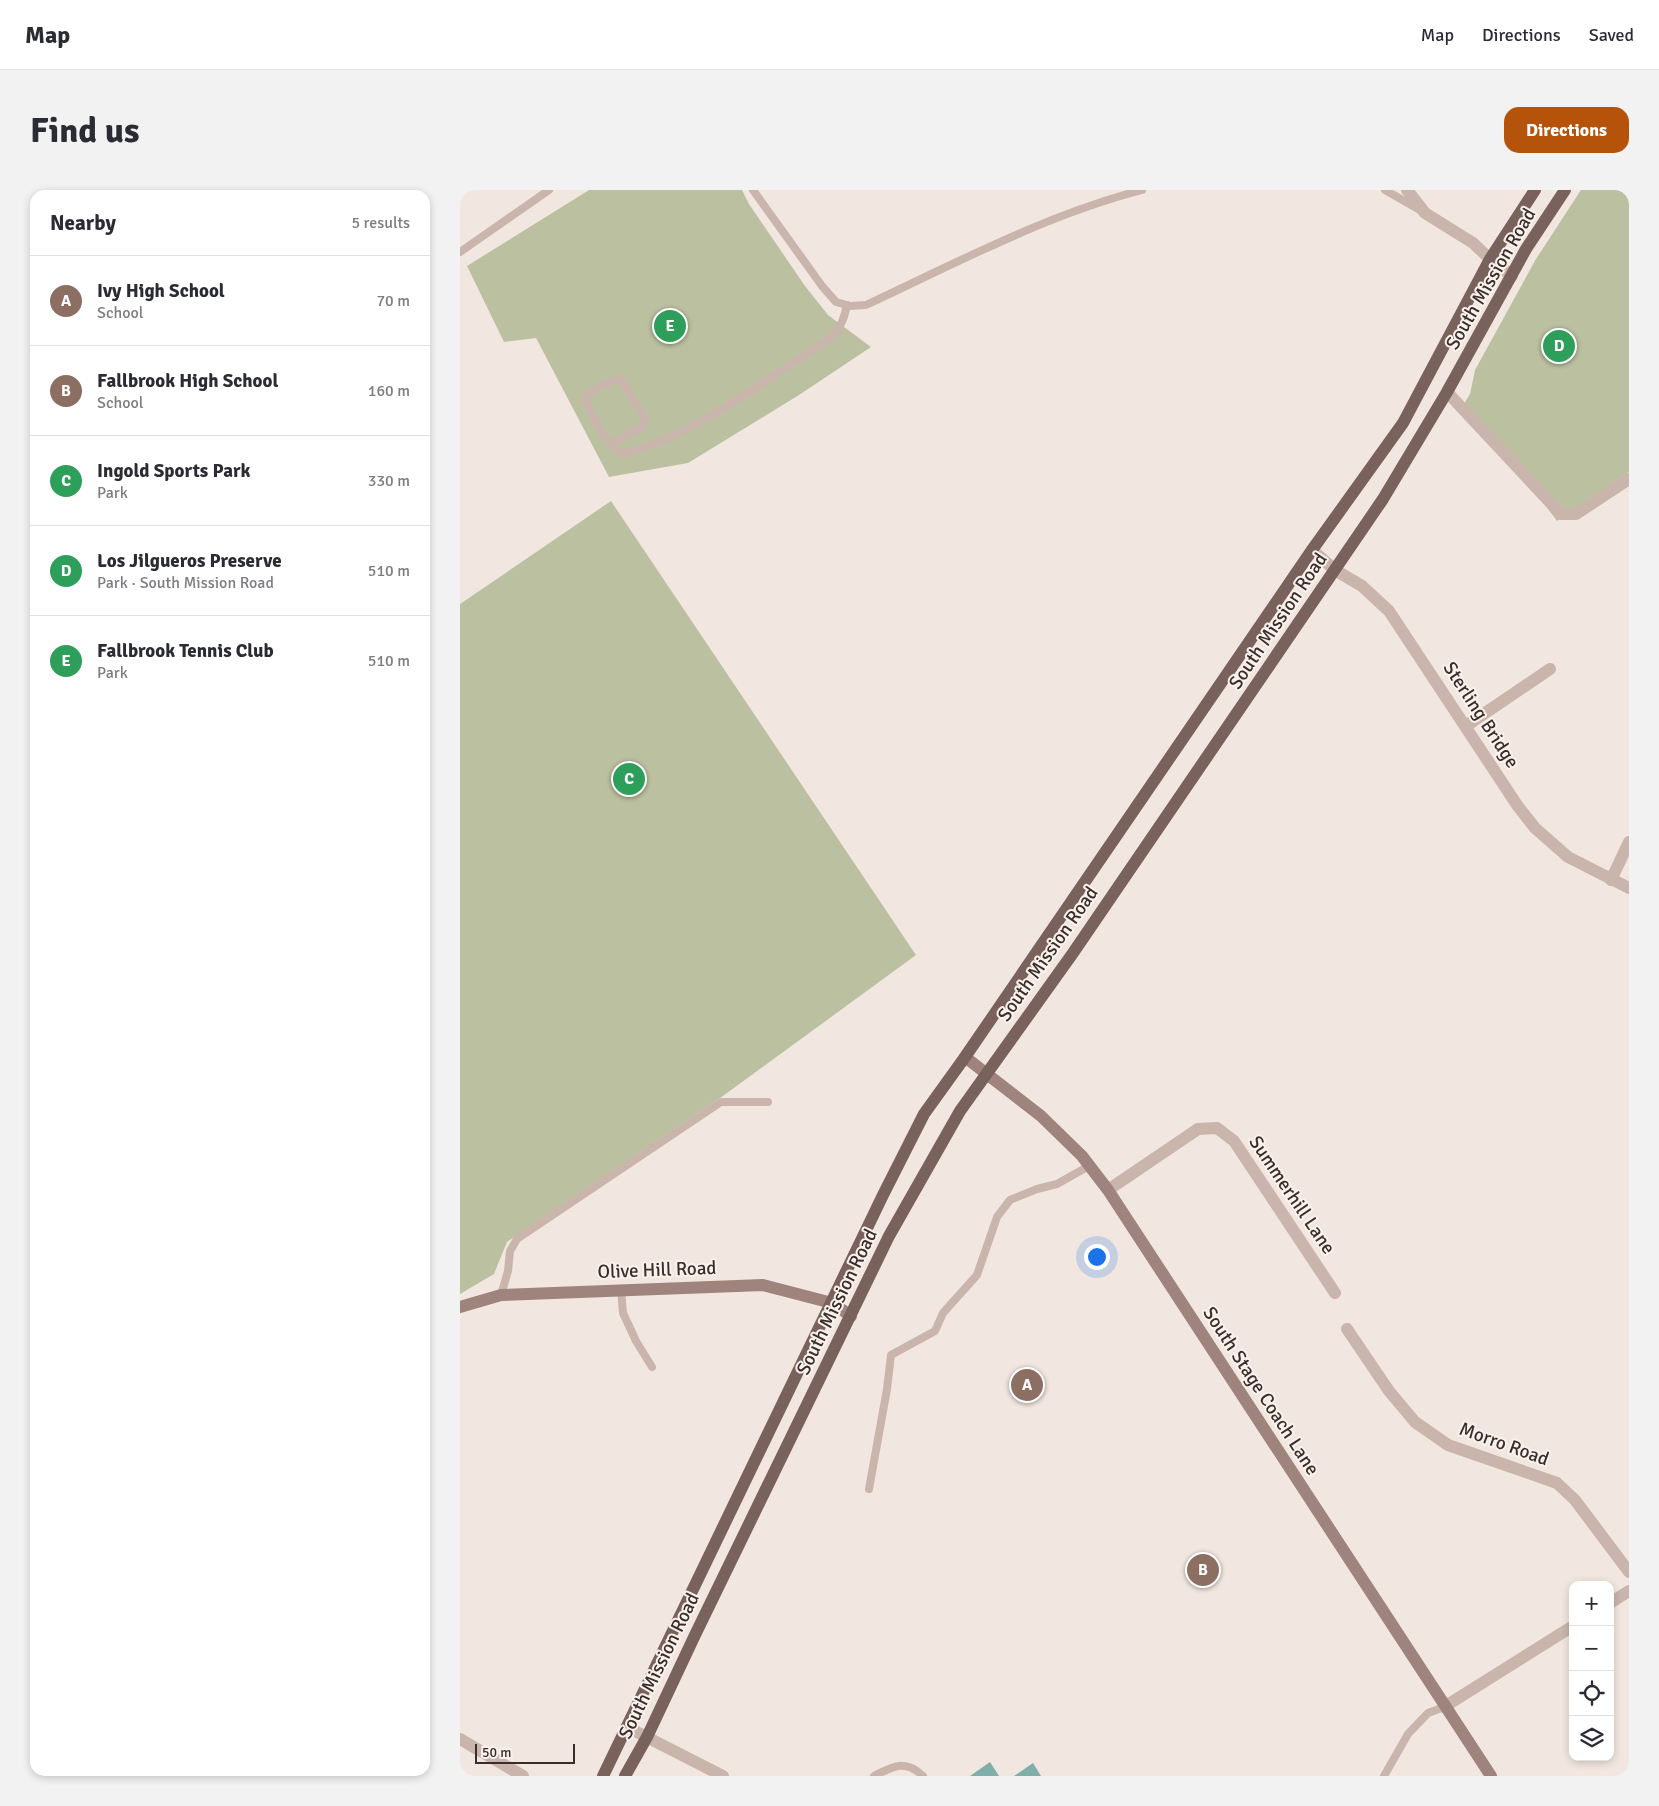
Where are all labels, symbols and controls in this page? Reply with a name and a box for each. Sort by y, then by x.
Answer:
text: Map [25,20,70,50]
text: Map [1421,24,1454,46]
text: Directions [1482,24,1561,46]
text: Saved [1589,24,1634,46]
button: Directions [1504,107,1629,153]
text: Find us [30,109,140,152]
street label: South Mission Road [1441,204,1541,354]
text: Nearby [50,210,116,236]
text: 5 results [351,213,410,233]
text: Ivy High School [97,279,225,303]
text: A [61,291,71,311]
text: 70 m [376,291,410,311]
text: School [97,303,143,323]
pin: E [654,307,686,345]
pin: D [1543,327,1575,365]
text: Fallbrook High School [97,369,278,393]
text: B [61,381,71,401]
text: 160 m [368,381,410,401]
text: School [97,393,143,413]
text: Ingold Sports Park [97,459,250,483]
text: C [61,471,71,491]
text: 330 m [368,471,410,491]
text: Park [97,483,128,503]
street label: South Mission Road [1223,548,1333,694]
text: Los Jilgueros Preserve [97,549,282,573]
text: D [61,561,71,581]
text: 510 m [368,561,410,581]
text: Park · South Mission Road [97,573,274,593]
text: Fallbrook Tennis Club [97,639,274,663]
text: E [61,651,71,671]
text: 510 m [368,651,410,671]
street label: Sterling Bridge [1438,657,1524,773]
text: Park [97,663,128,683]
pin: C [613,760,645,798]
street label: South Mission Road [992,882,1104,1026]
street label: Summerhill Lane [1244,1131,1340,1259]
street label: South Mission Road [791,1225,883,1379]
your location [1084,1244,1110,1270]
street label: Olive Hill Road [597,1256,717,1284]
street label: South Stage Coach Lane [1198,1302,1324,1480]
pin: A [1011,1366,1043,1404]
street label: Morro Road [1456,1417,1552,1471]
pin: B [1187,1551,1219,1589]
map controls [1569,1581,1614,1761]
button: + [1569,1581,1614,1626]
street label: South Mission Road [613,1589,705,1743]
button: − [1569,1626,1614,1671]
button: locate [1569,1671,1614,1716]
button: layers [1569,1716,1614,1761]
scale bar [475,1741,575,1764]
text: 50 m [482,1744,511,1761]

